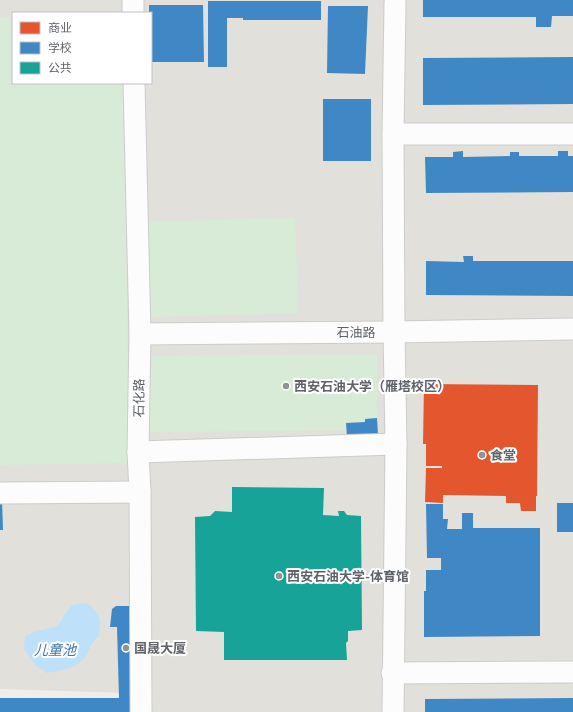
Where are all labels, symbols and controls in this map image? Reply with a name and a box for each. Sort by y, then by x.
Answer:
legend [12,12,152,84]
text: 商业 [48,21,72,35]
text: 学校 [48,41,72,55]
text: 公共 [48,61,72,75]
street label: 石油路 [336,325,376,340]
street label: 石化路 [131,378,147,418]
place label: 西安石油大学（雁塔校区） [294,379,450,394]
marker: 西安石油大学（雁塔校区） [281,381,291,391]
place label: 食堂 [490,448,516,463]
marker: 食堂 [477,450,487,460]
place label: 西安石油大学-体育馆 [287,569,409,584]
marker: 西安石油大学-体育馆 [274,571,284,581]
place label: 国晟大厦 [134,641,186,656]
water label: 儿童池 [34,642,78,658]
marker: 国晟大厦 [121,643,131,653]

